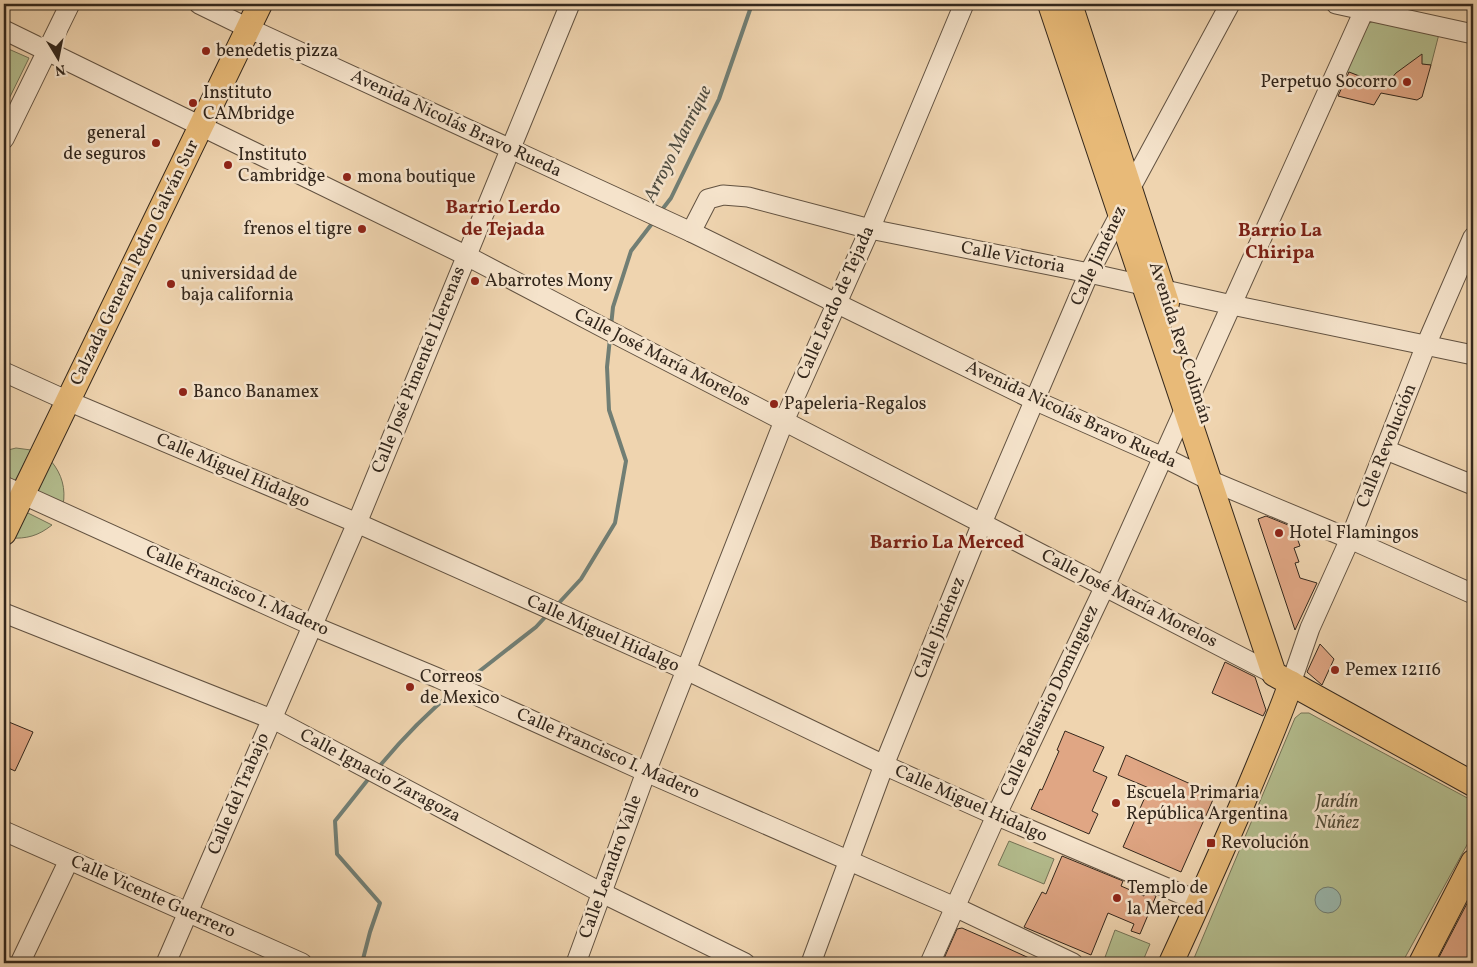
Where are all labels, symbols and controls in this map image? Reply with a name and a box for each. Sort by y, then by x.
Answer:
north arrow [32,32,82,82]
place label: benedetis pizza [216,39,338,64]
marker: benedetis pizza [200,45,212,57]
text: N [53,59,67,80]
street label: Avenida Nicolás Bravo Rueda [346,64,566,184]
place label: Perpetuo Socorro [1261,70,1397,95]
marker: Perpetuo Socorro [1401,76,1413,88]
place label: Instituto CAMbridge [203,81,295,127]
water label: Arroyo Manrique [637,81,719,208]
marker: Instituto CAMbridge [187,97,199,109]
place label: general de seguros [63,121,146,167]
street label: Calzada General Pedro Galván Sur [64,135,206,390]
marker: general de seguros [150,137,162,149]
place label: Instituto Cambridge [238,143,325,189]
marker: Instituto Cambridge [222,159,234,171]
place label: mona boutique [357,165,476,190]
marker: mona boutique [341,171,353,183]
district label: Barrio Lerdo de Tejada [446,195,561,243]
street label: Calle Jiménez [1065,202,1133,310]
place label: frenos el tigre [244,217,352,242]
district label: Barrio La Chiripa [1238,218,1322,266]
street label: Calle Lerdo de Tejada [791,222,881,384]
marker: frenos el tigre [356,223,368,235]
street label: Calle Victoria [959,236,1067,280]
street label: Avenida Rey Colimán [1142,259,1218,427]
place label: universidad de baja california [181,262,297,308]
street label: Calle José Pimentel Llerenas [366,263,472,477]
place label: Abarrotes Mony [485,269,613,294]
marker: Abarrotes Mony [469,275,481,287]
marker: universidad de baja california [165,278,177,290]
street label: Calle José María Morelos [569,303,755,413]
street label: Avenida Nicolás Bravo Rueda [961,355,1181,475]
place label: Banco Banamex [193,380,319,405]
street label: Calle Revolución [1351,380,1423,512]
marker: Banco Banamex [177,386,189,398]
place label: Papeleria-Regalos [784,392,926,417]
marker: Papeleria-Regalos [768,398,780,410]
street label: Calle Miguel Hidalgo [152,427,314,515]
place label: Hotel Flamingos [1289,521,1419,546]
marker: Hotel Flamingos [1273,527,1285,539]
district label: Barrio La Merced [870,530,1025,556]
street label: Calle Francisco I. Madero [141,539,333,643]
street label: Calle José María Morelos [1036,544,1222,654]
street label: Calle Jiménez [908,573,972,683]
street label: Calle Miguel Hidalgo [523,589,683,679]
street label: Calle Belisario Domínguez [995,601,1105,801]
place label: Pemex 12116 [1345,658,1441,683]
marker: Pemex 12116 [1329,664,1341,676]
place label: Correos de Mexico [420,665,500,711]
marker: Correos de Mexico [404,681,416,693]
street label: Calle Francisco I. Madero [512,702,704,806]
street label: Calle Ignacio Zaragoza [295,723,465,829]
street label: Calle del Trabajo [202,729,276,859]
street label: Calle Miguel Hidalgo [891,759,1051,849]
place label: Escuela Primaria República Argentina [1126,781,1288,827]
park label: Jardín Núñez [1314,790,1359,836]
street label: Calle Leandro Valle [573,792,649,942]
marker: Escuela Primaria República Argentina [1110,797,1122,809]
place label: Revolución [1221,831,1310,856]
marker: Revolución [1205,837,1217,849]
street label: Calle Vicente Guerrero [67,849,239,945]
place label: Templo de la Merced [1127,876,1208,922]
marker: Templo de la Merced [1111,892,1123,904]

